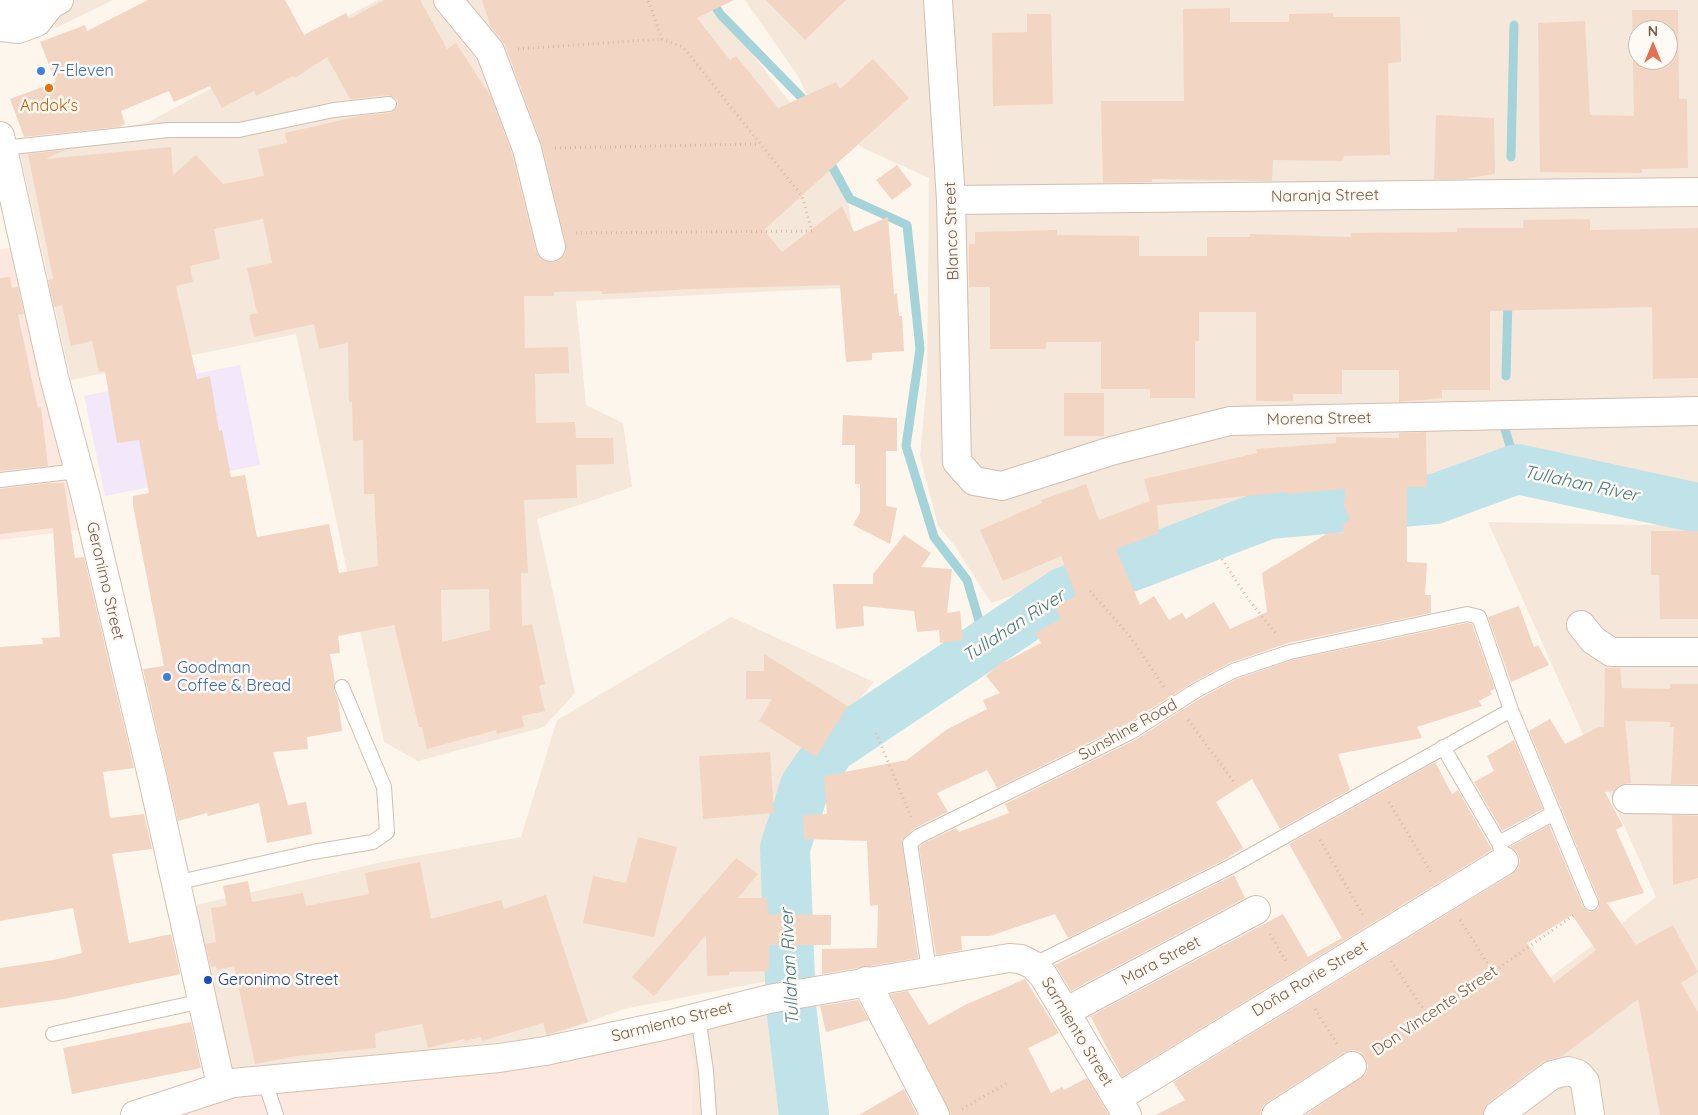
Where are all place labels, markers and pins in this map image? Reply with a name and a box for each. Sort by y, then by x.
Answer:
place label: 7-Eleven [51,61,114,81]
marker: 7-Eleven [35,65,47,77]
marker: Andok's [43,82,55,94]
place label: Andok's [20,96,78,116]
place label: Goodman Coffee & Bread [177,658,291,696]
marker: Goodman Coffee & Bread [161,671,173,683]
place label: Geronimo Street [218,970,339,990]
marker: Geronimo Street [202,974,214,986]

